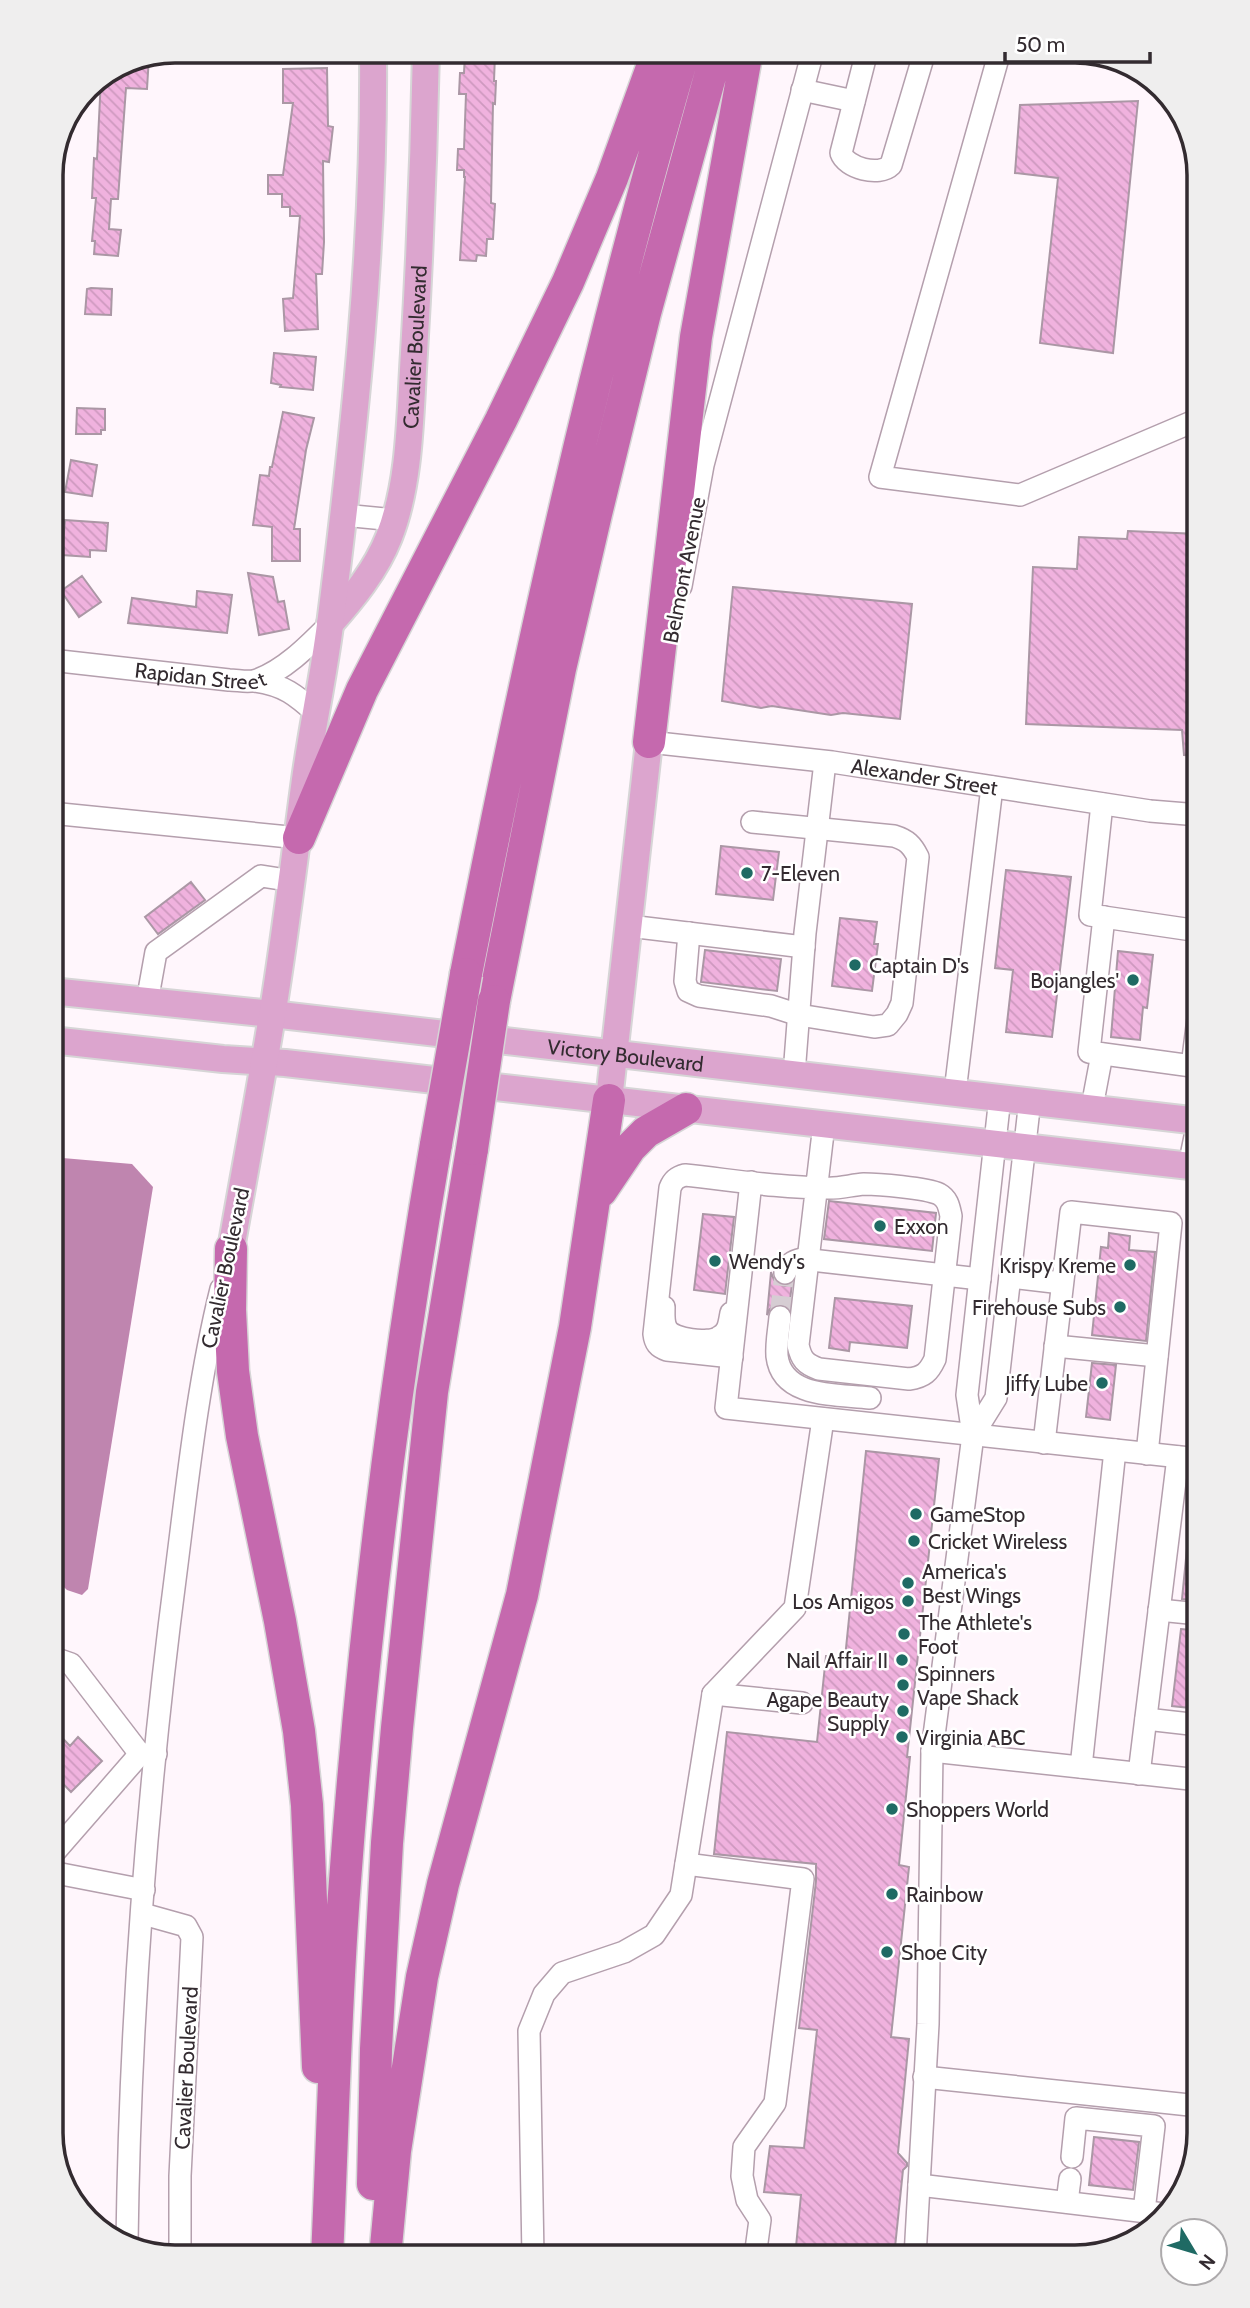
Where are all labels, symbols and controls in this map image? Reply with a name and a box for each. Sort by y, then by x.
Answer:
scale bar [1005,21,1150,65]
text: 50 m [1016,32,1065,57]
street label: Cavalier Boulevard [397,265,431,430]
street label: Belmont Avenue [658,495,710,645]
street label: Rapidan Street [134,657,269,694]
street label: Alexander Street [849,753,999,800]
place label: 7-Eleven [761,861,840,886]
marker: 7-Eleven [739,865,755,881]
place label: Captain D's [869,953,969,978]
marker: Captain D's [847,957,863,973]
place label: Bojangles' [1030,968,1119,994]
marker: Bojangles' [1125,972,1141,988]
street label: Victory Boulevard [546,1033,705,1076]
street label: Cavalier Boulevard [196,1186,254,1350]
place label: Exxon [894,1214,948,1239]
marker: Exxon [872,1218,888,1234]
place label: Wendy's [729,1249,805,1274]
marker: Wendy's [707,1253,723,1269]
place label: Krispy Kreme [999,1253,1116,1278]
marker: Krispy Kreme [1122,1257,1138,1273]
place label: Firehouse Subs [972,1295,1106,1320]
marker: Firehouse Subs [1112,1299,1128,1315]
place label: Jiffy Lube [1004,1371,1088,1396]
marker: Jiffy Lube [1094,1375,1110,1391]
place label: GameStop [930,1502,1025,1527]
marker: GameStop [908,1506,924,1522]
place label: Cricket Wireless [928,1529,1068,1554]
marker: Cricket Wireless [906,1533,922,1549]
place label: America's Best Wings [922,1559,1021,1608]
marker: America's Best Wings [900,1575,916,1591]
place label: Los Amigos [792,1589,894,1614]
marker: Los Amigos [900,1593,916,1609]
place label: The Athlete's Foot [918,1610,1032,1659]
marker: The Athlete's Foot [896,1626,912,1642]
place label: Nail Affair II [786,1648,888,1673]
marker: Nail Affair II [894,1652,910,1668]
place label: Spinners Vape Shack [917,1661,1019,1710]
marker: Spinners Vape Shack [895,1677,911,1693]
place label: Agape Beauty Supply [766,1687,889,1736]
marker: Agape Beauty Supply [895,1703,911,1719]
place label: Virginia ABC [916,1725,1025,1750]
marker: Virginia ABC [894,1729,910,1745]
place label: Shoppers World [906,1797,1049,1822]
marker: Shoppers World [884,1801,900,1817]
place label: Rainbow [906,1882,983,1907]
marker: Rainbow [884,1886,900,1902]
place label: Shoe City [901,1940,988,1965]
marker: Shoe City [879,1944,895,1960]
street label: Cavalier Boulevard [169,1986,203,2150]
north arrow [1159,2217,1229,2287]
text: N [1194,2250,1220,2275]

